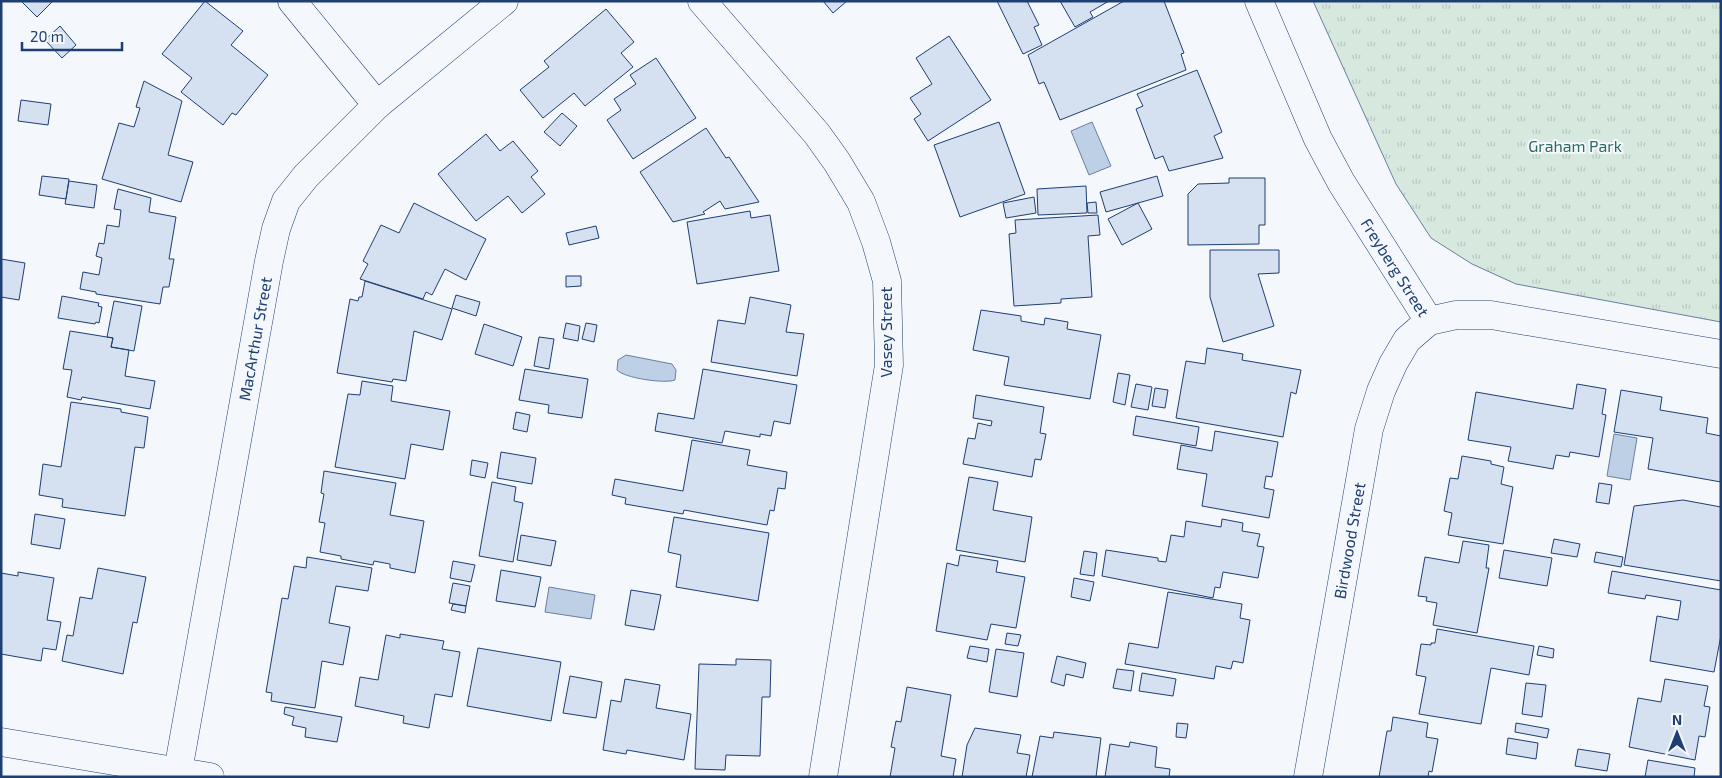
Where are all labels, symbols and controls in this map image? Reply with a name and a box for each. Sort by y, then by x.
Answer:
scale bar [22,20,122,52]
text: 20 m [30,27,64,45]
park label: Graham Park [1528,136,1622,155]
street label: Freyberg Street [1357,215,1434,320]
street label: MacArthur Street [234,275,275,402]
street label: Vasey Street [876,287,895,377]
street label: Birdwood Street [1329,481,1368,600]
north arrow [1652,708,1702,758]
text: N [1672,711,1682,728]

